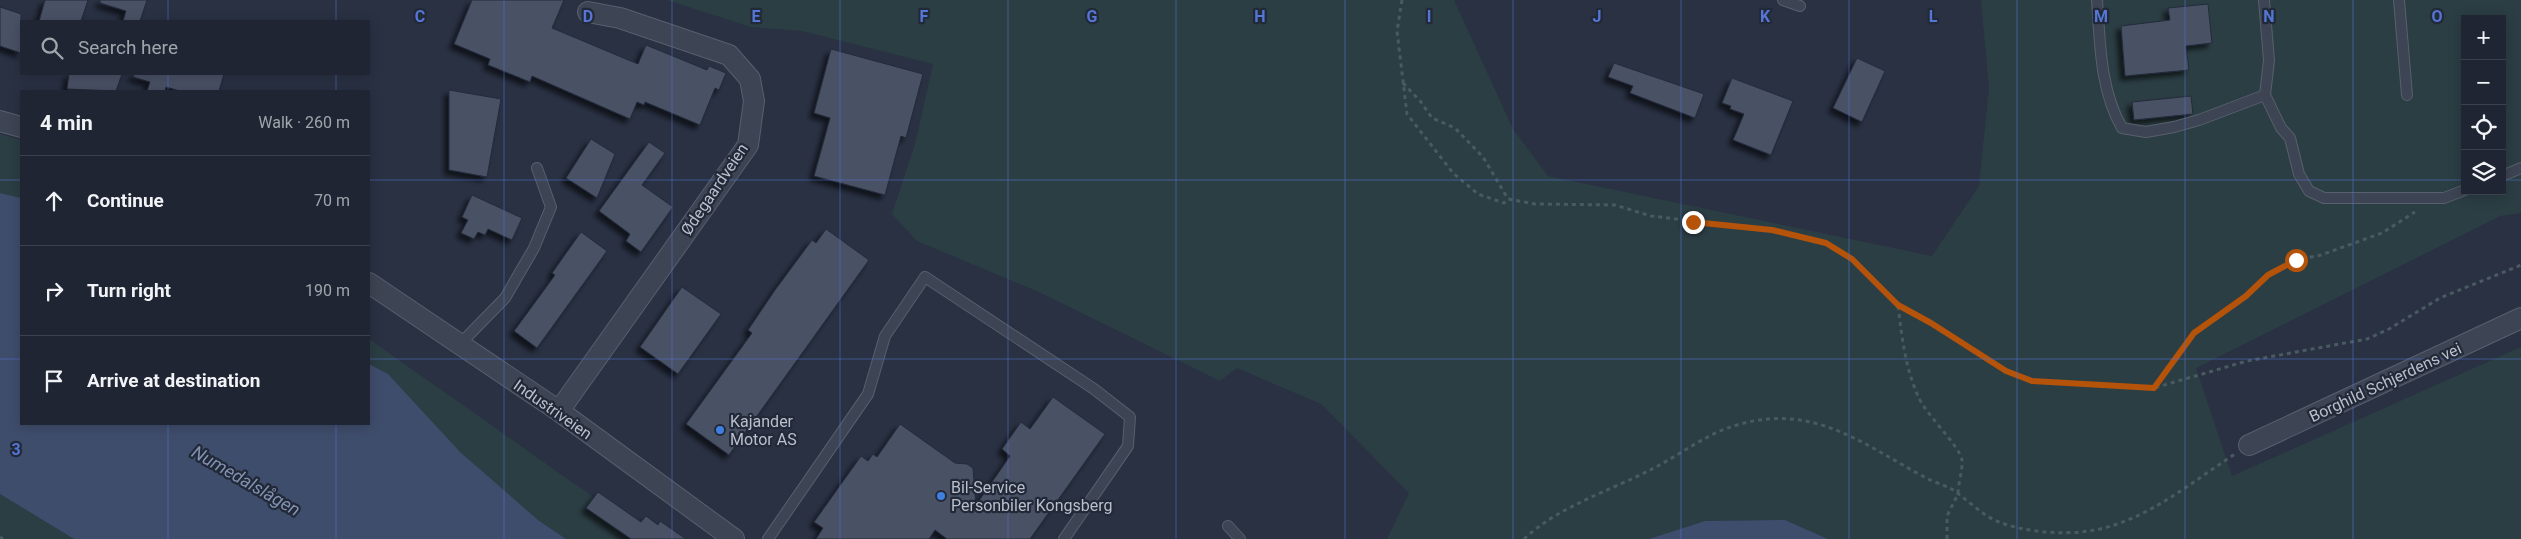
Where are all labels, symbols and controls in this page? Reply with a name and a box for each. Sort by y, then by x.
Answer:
text: C [415,7,425,26]
text: D [583,7,593,26]
text: E [752,7,761,26]
text: F [920,7,929,26]
text: G [1087,7,1098,26]
text: H [1254,7,1266,26]
text: I [1427,7,1431,26]
text: J [1593,7,1601,26]
text: K [1760,7,1771,26]
text: L [1929,7,1938,26]
text: M [2094,7,2108,26]
text: N [2263,7,2275,26]
text: O [2431,7,2443,26]
map controls [2461,15,2506,195]
button: + [2461,15,2506,60]
search box [20,20,370,75]
icon: search [38,34,66,62]
text: Search here [78,36,178,59]
button: − [2461,60,2506,105]
button: locate [2461,105,2506,150]
text: 4 min [40,111,93,135]
text: Walk · 260 m [258,113,350,132]
street label: Ødegaardveien [677,140,752,239]
button: layers [2461,150,2506,195]
icon: ahead [40,187,68,215]
text: Continue [87,189,164,212]
text: 70 m [314,191,350,210]
route end [1682,211,1705,234]
route start [2285,249,2308,272]
icon: right [40,277,68,305]
text: Turn right [87,279,171,302]
text: 190 m [305,281,350,300]
street label: Borghild Schjerdens vei [2306,339,2464,426]
icon: arrive [40,367,68,395]
text: Arrive at destination [87,369,260,392]
street label: Industriveien [510,375,596,443]
place label: Kajander Motor AS [730,412,797,449]
marker: Kajander Motor AS [714,424,726,436]
text: 3 [11,440,21,459]
water label: Numedalslågen [188,441,304,520]
place label: Bil-Service Personbiler Kongsberg [951,478,1113,515]
marker: Bil-Service Personbiler Kongsberg [935,490,947,502]

